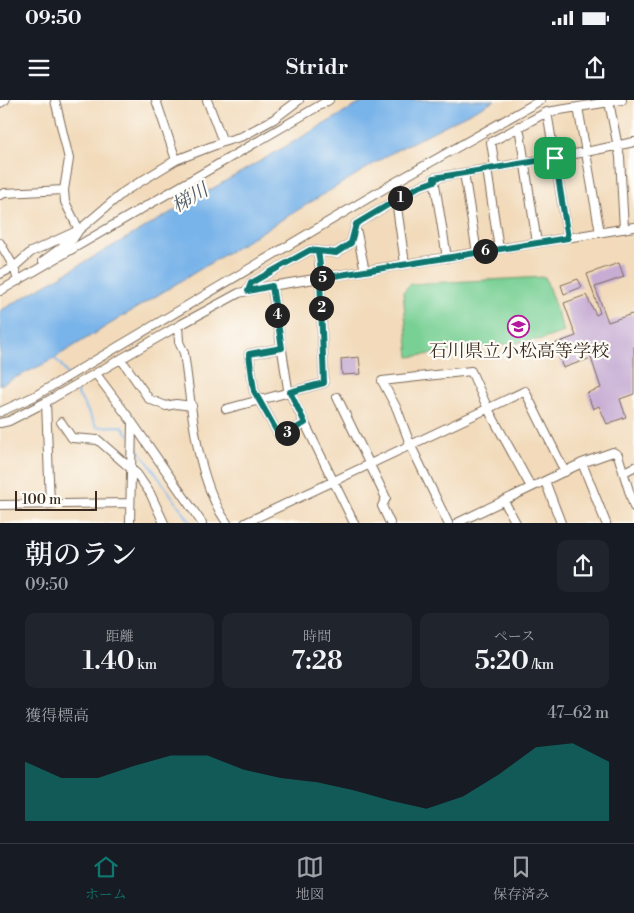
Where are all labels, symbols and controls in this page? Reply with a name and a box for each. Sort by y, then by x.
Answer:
text: 09:50 [25,6,82,30]
icon: menu [25,54,53,82]
text: Stridr [286,54,348,81]
icon: share [581,54,609,82]
pin [534,137,576,179]
icon: arrive [541,144,569,172]
water label: 梯川 [168,177,214,218]
pin: 1 [388,186,412,210]
text: 1 [397,189,404,207]
pin: 6 [472,238,498,264]
text: 6 [481,242,490,260]
pin: 5 [310,266,334,290]
text: 5 [318,269,327,287]
pin: 2 [308,296,334,320]
text: 2 [317,299,326,317]
pin: 4 [264,302,290,328]
text: 4 [273,306,282,324]
school or university icon: 石川県立小松高等学校 [507,314,531,338]
place label: 石川県立小松高等学校 [429,340,609,363]
pin: 3 [274,420,300,446]
text: 3 [283,424,292,442]
scale bar [15,488,98,511]
text: 100 m [22,491,61,509]
text: 朝のラン [25,538,137,573]
button: share [557,540,609,592]
text: 09:50 [25,575,68,595]
text: 距離 [106,628,134,646]
text: 時間 [303,628,331,646]
text: ペース [494,628,535,646]
text: 1.40 [82,646,134,677]
text: 7:28 [291,646,343,677]
text: 5:20 [475,646,529,677]
text: km [134,656,157,674]
text: /km [529,656,554,674]
text: 47–62 m [547,703,609,723]
text: 獲得標高 [25,706,89,726]
tab: ホーム [85,853,127,904]
tab: 地図 [296,853,324,904]
tab: 保存済み [493,853,549,904]

